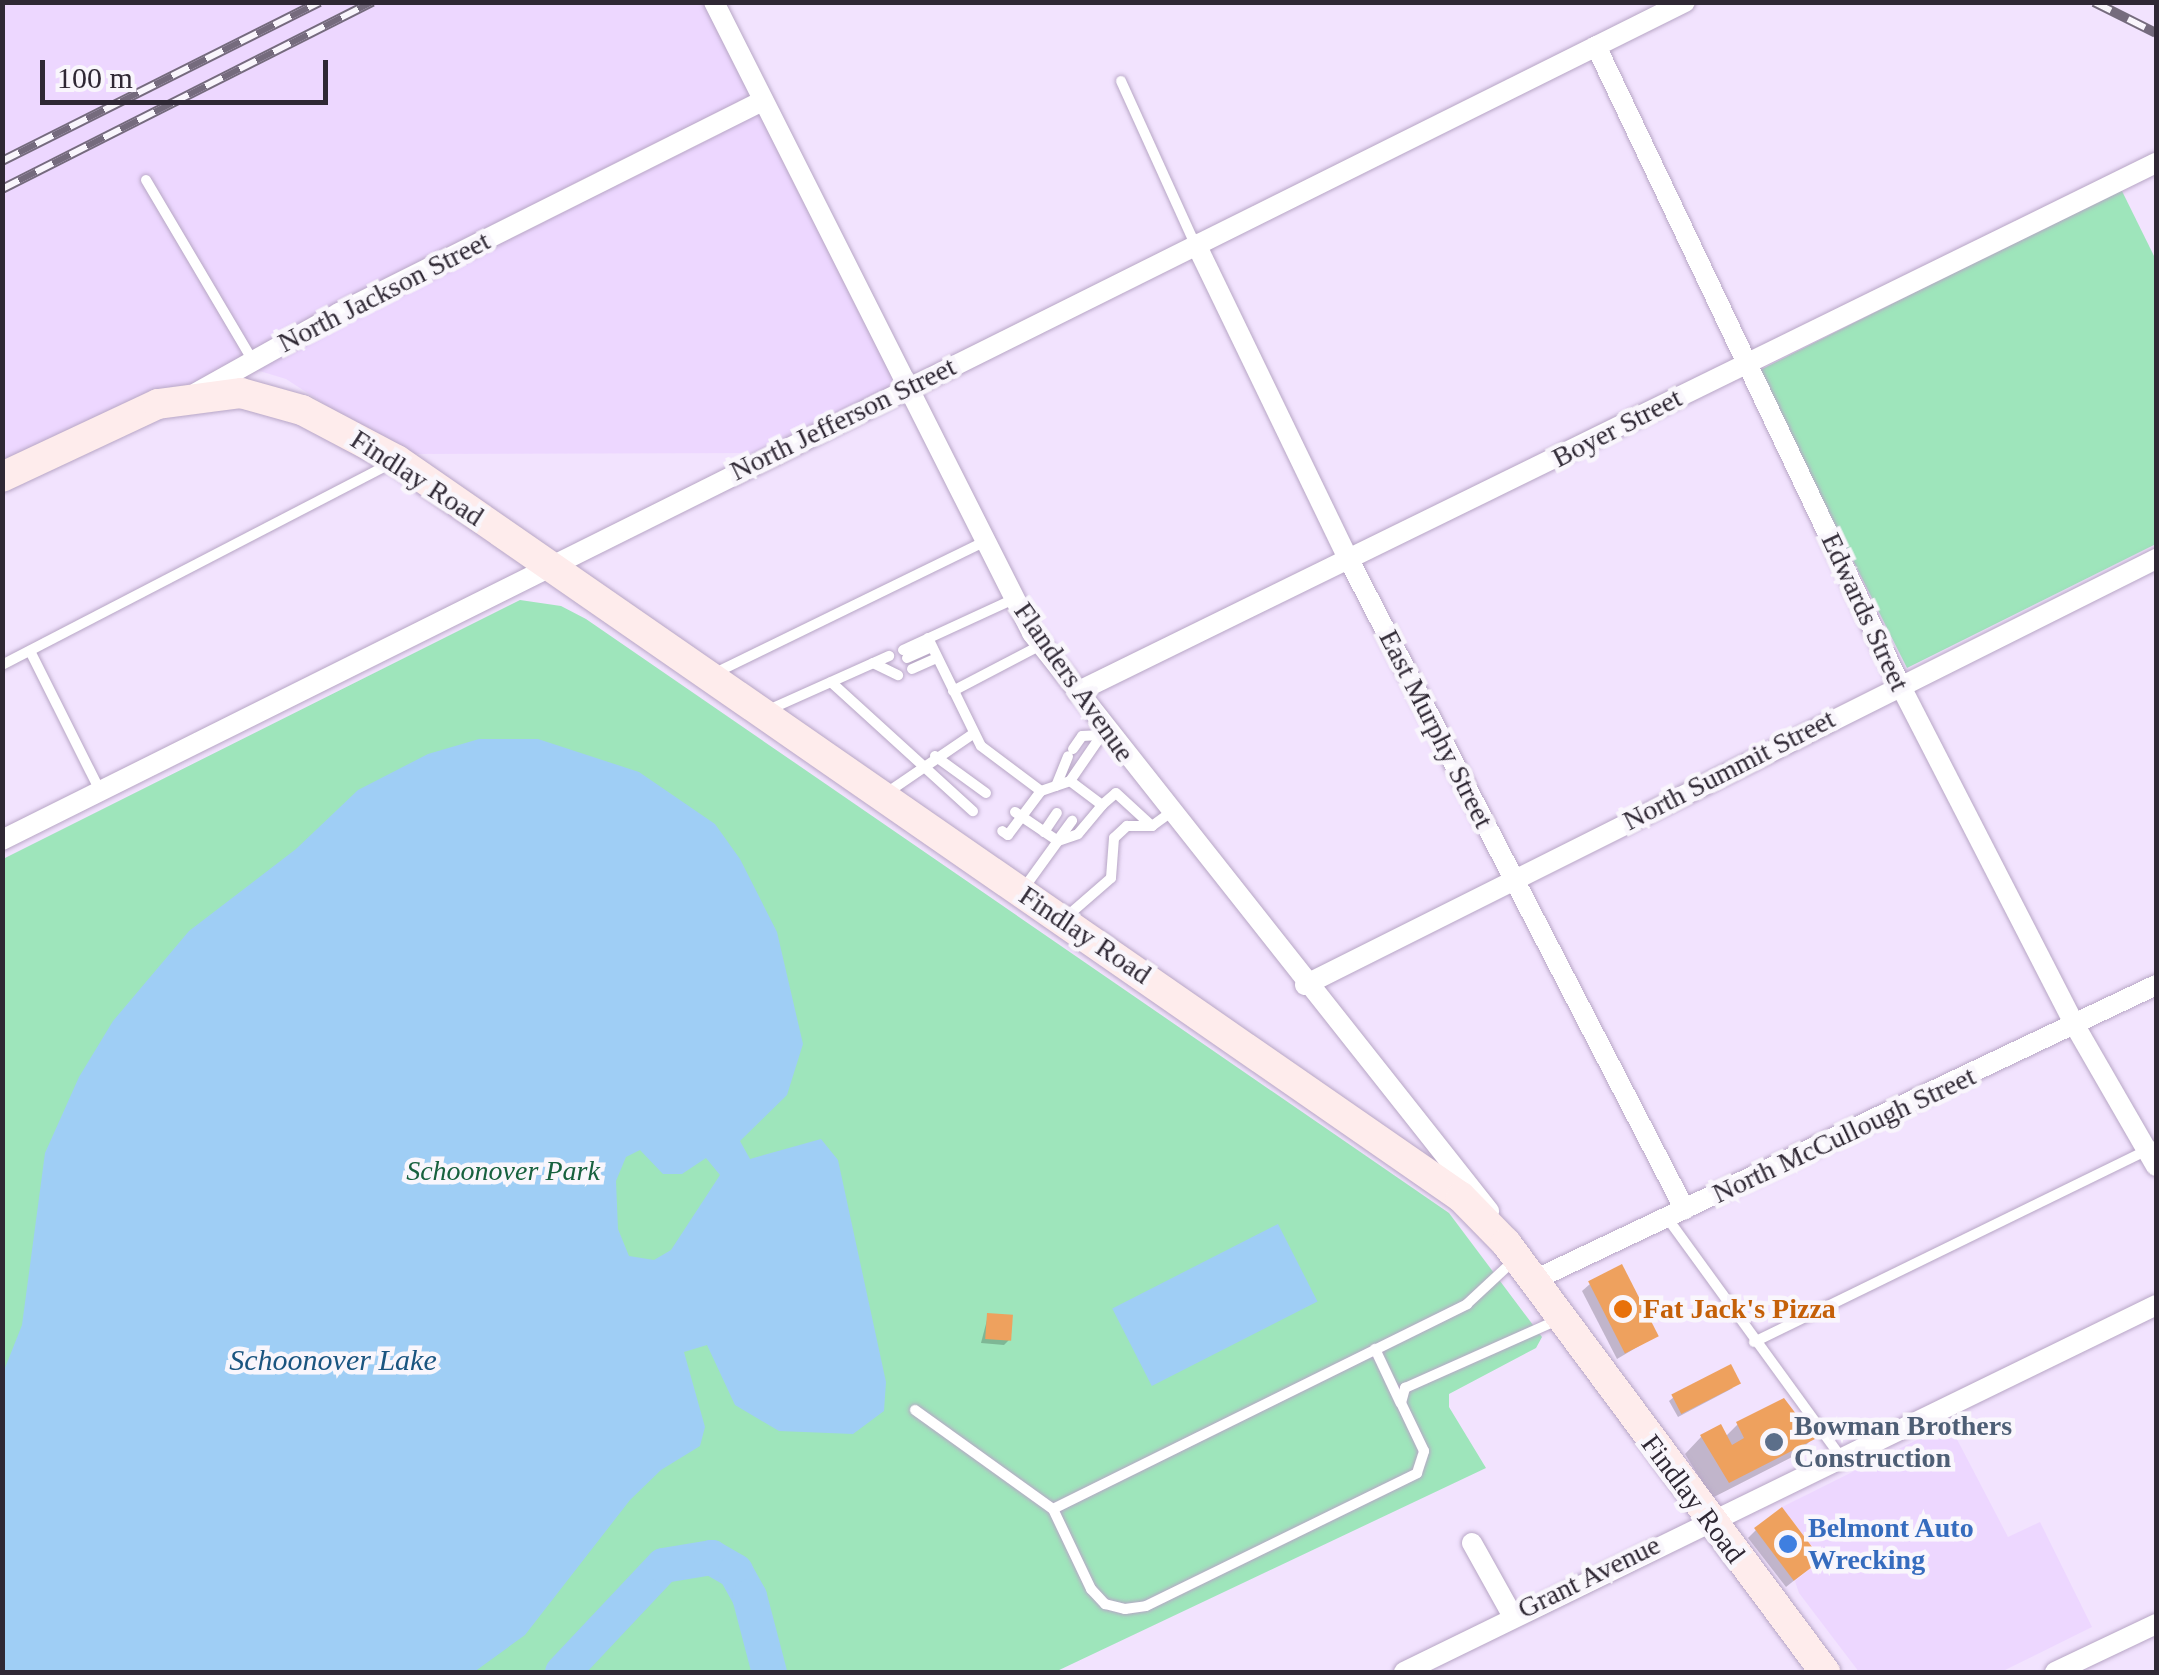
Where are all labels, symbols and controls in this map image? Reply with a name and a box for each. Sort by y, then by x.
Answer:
scale bar [45,40,332,102]
text: 100 m [57,61,133,94]
street label: North Jackson Street [272,224,496,360]
street label: North Jefferson Street [725,350,961,488]
street label: Boyer Street [1547,381,1687,475]
street label: Findlay Road [344,423,490,533]
street label: Edwards Street [1814,528,1916,696]
street label: Flanders Avenue [1006,595,1142,769]
street label: East Murphy Street [1372,624,1500,834]
street label: North Summit Street [1617,702,1841,838]
street label: Findlay Road [1013,879,1157,991]
street label: North McCullough Street [1707,1059,1981,1211]
park label: Schoonover Park [406,1154,600,1188]
place label: Fat Jack's Pizza [1643,1292,1836,1326]
marker: Fat Jack's Pizza [1612,1298,1634,1320]
water label: Schoonover Lake [229,1342,437,1378]
place label: Bowman Brothers Construction [1794,1409,2012,1475]
street label: Findlay Road [1634,1428,1752,1570]
marker: Bowman Brothers Construction [1763,1431,1785,1453]
place label: Belmont Auto Wrecking [1808,1511,1975,1577]
street label: Grant Avenue [1512,1528,1666,1626]
marker: Belmont Auto Wrecking [1777,1533,1799,1555]

